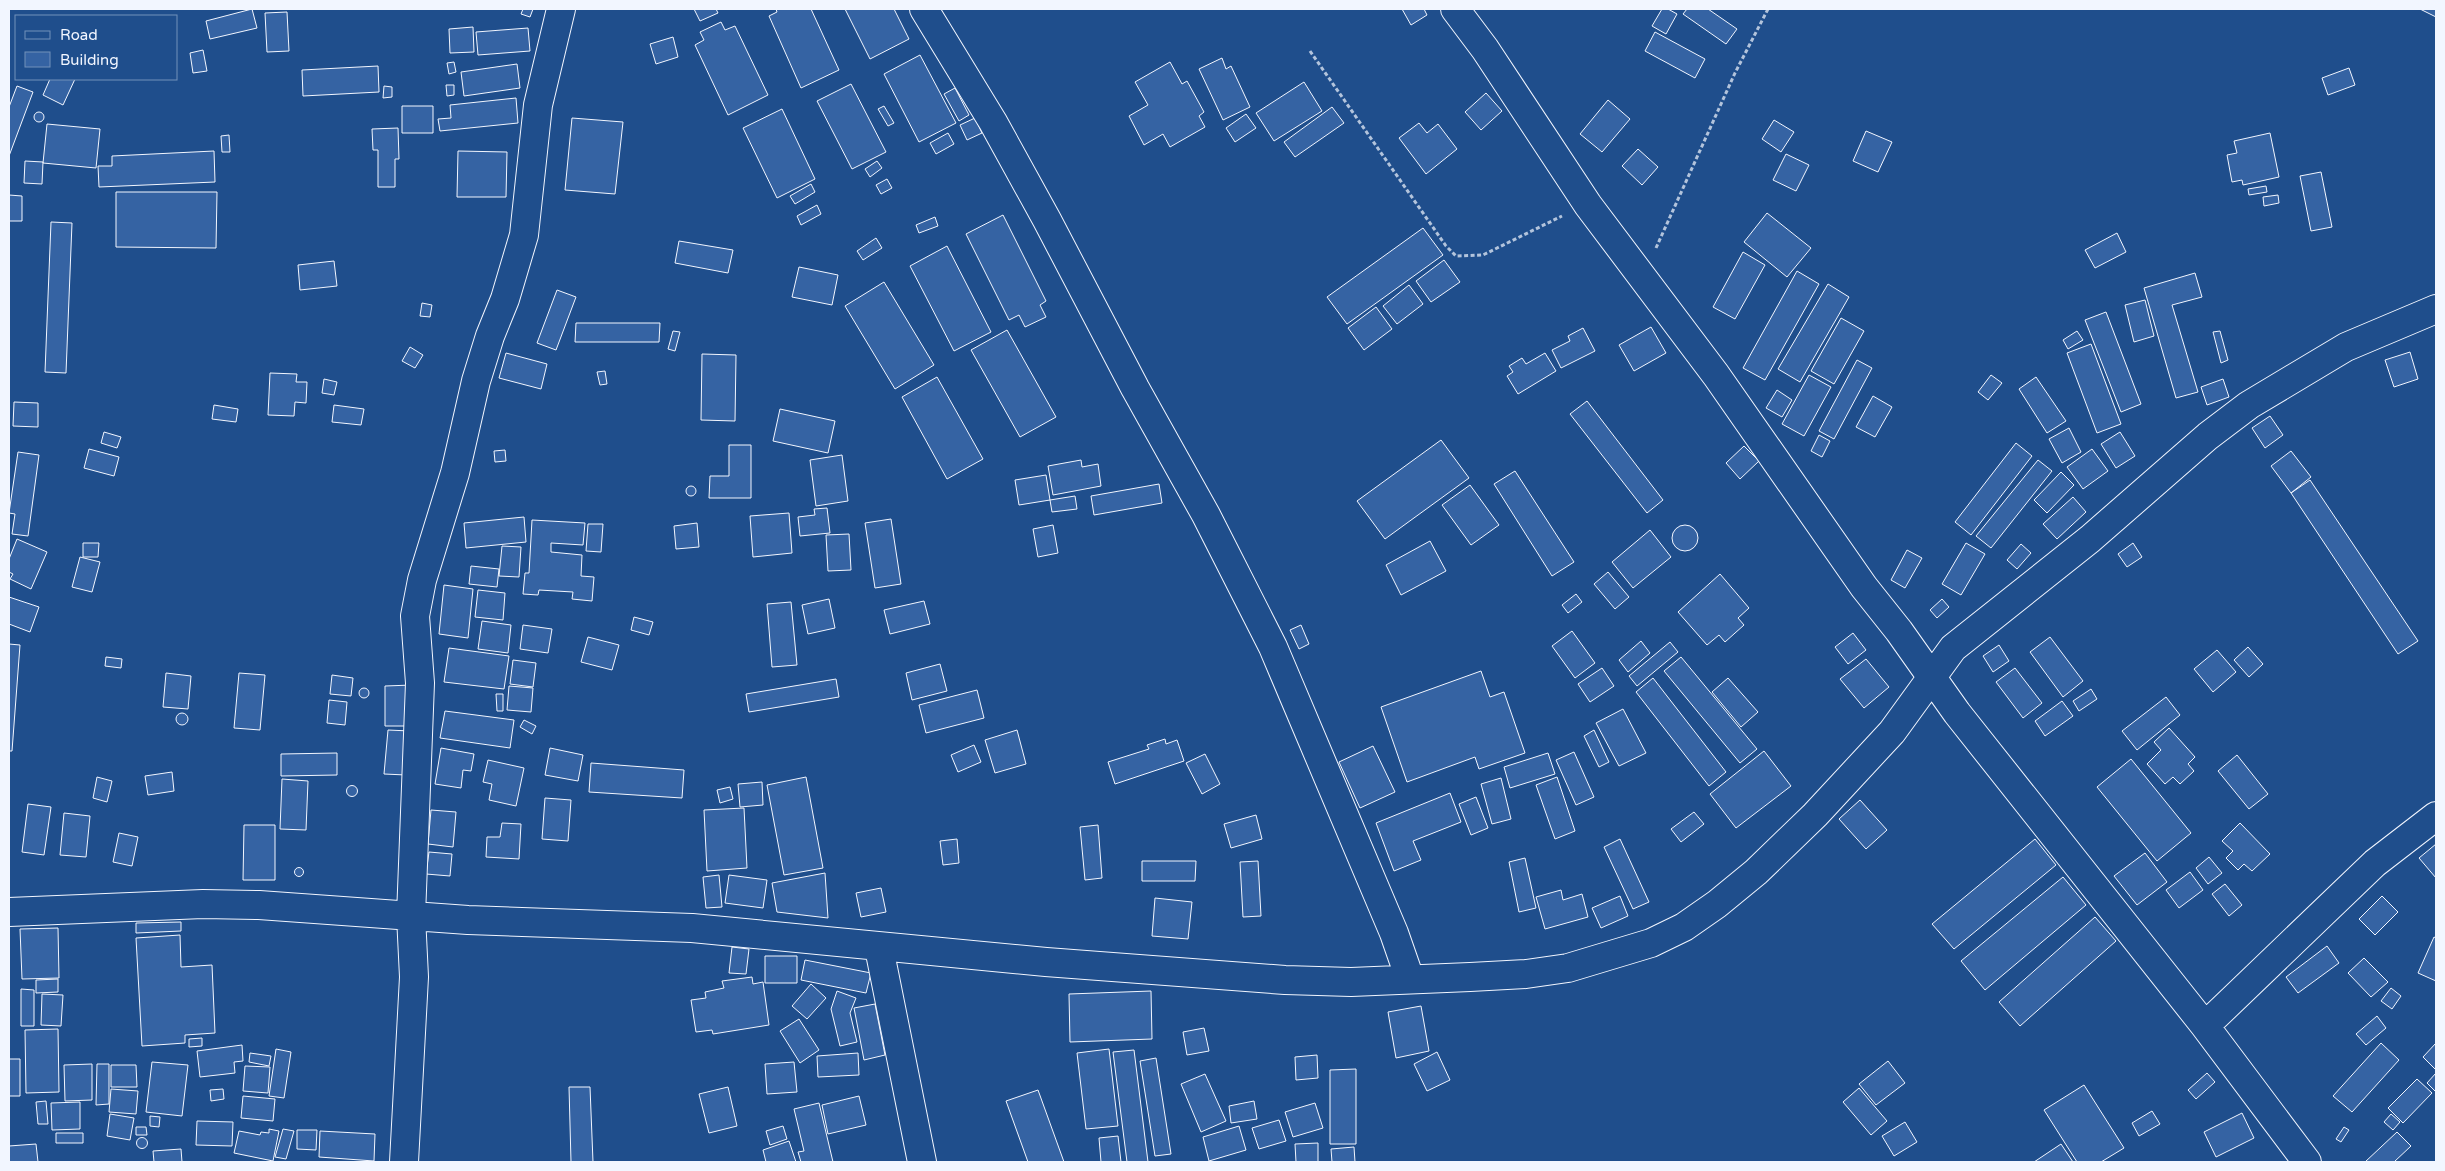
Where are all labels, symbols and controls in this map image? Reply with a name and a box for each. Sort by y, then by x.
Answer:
legend [15,15,178,80]
text: Road [60,26,98,44]
text: Building [60,51,119,69]

